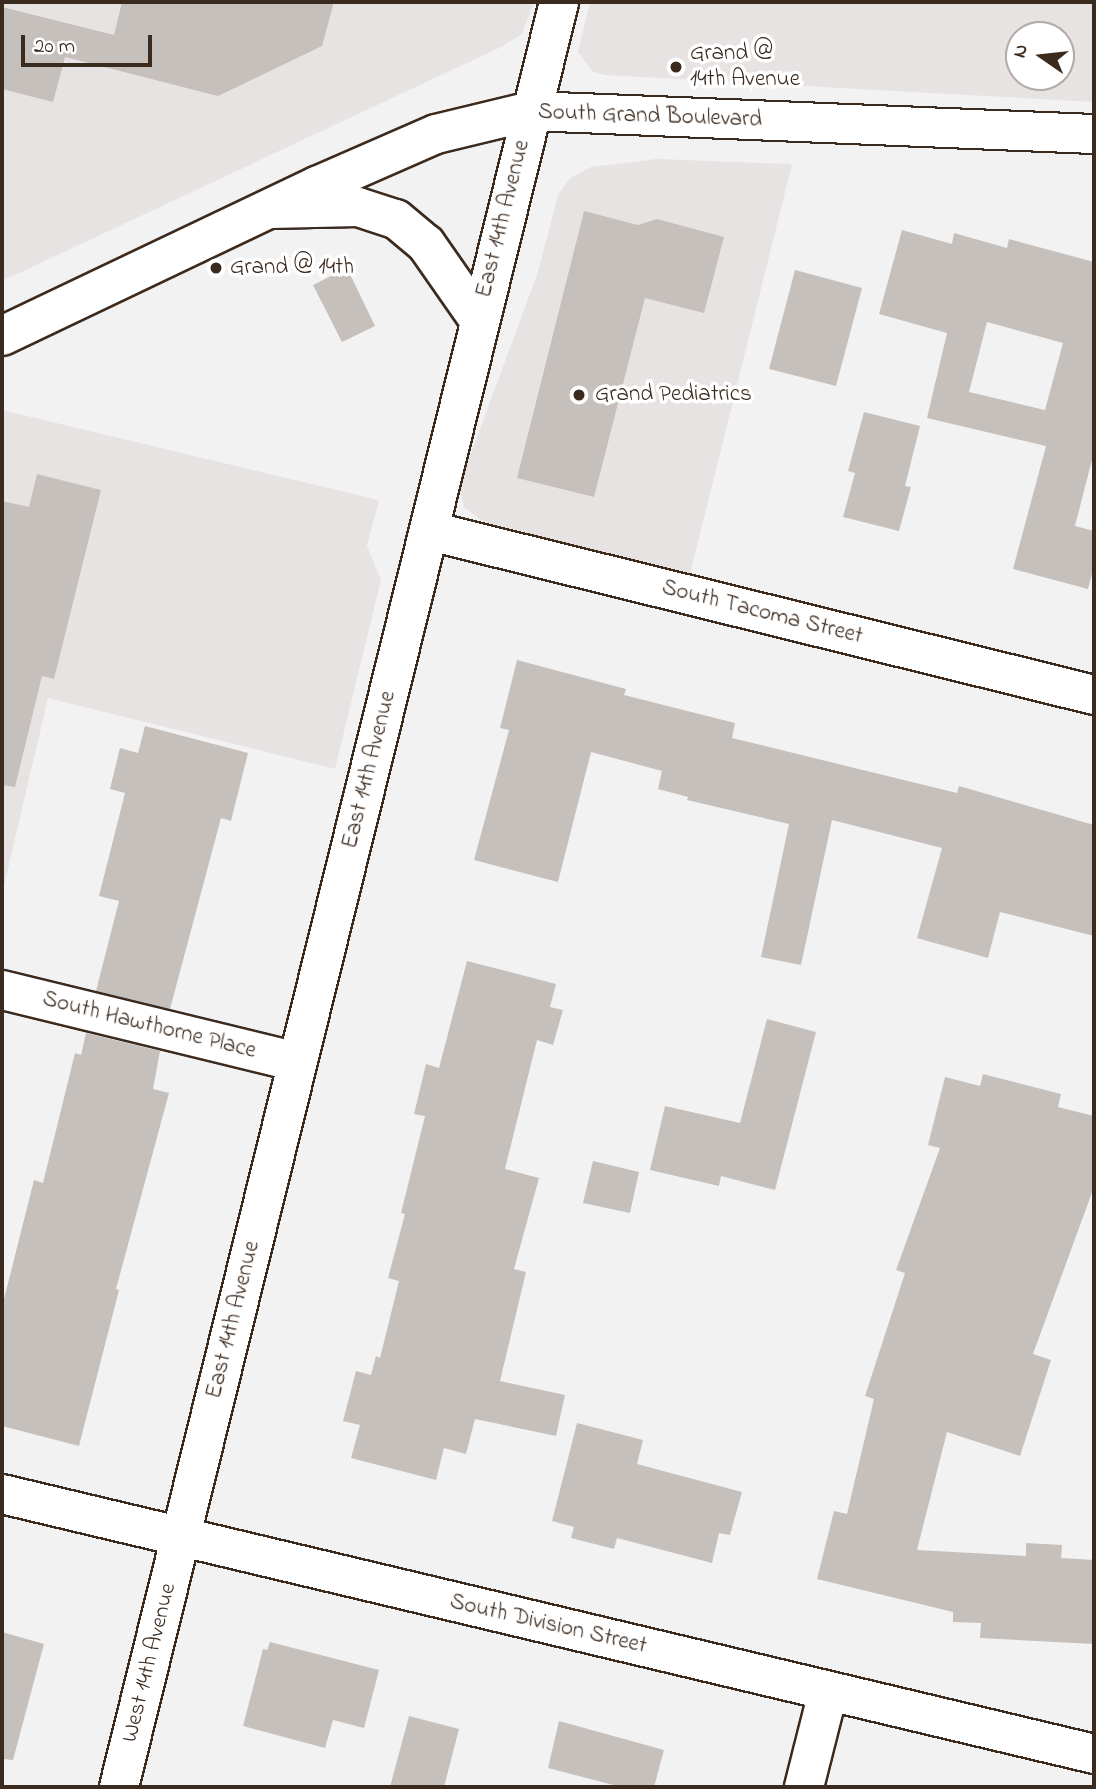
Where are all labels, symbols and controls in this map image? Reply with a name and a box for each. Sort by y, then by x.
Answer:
scale bar [24,21,156,65]
north arrow [1005,21,1075,91]
text: 20 m [34,32,75,62]
place label: Grand @ 14th Avenue [690,40,800,94]
text: N [1006,42,1036,61]
marker: Grand @ 14th Avenue [668,59,684,75]
street label: South Grand Boulevard [537,99,763,135]
street label: East 14th Avenue [471,137,537,301]
place label: Grand @ 14th [230,254,354,282]
marker: Grand @ 14th [208,260,224,276]
place label: Grand Pediatrics [595,381,752,409]
marker: Grand Pediatrics [569,385,589,405]
street label: South Tacoma Street [659,575,865,651]
street label: East 14th Avenue [337,688,403,852]
street label: South Hawthorne Place [39,986,259,1066]
street label: East 14th Avenue [201,1238,267,1402]
street label: West 14th Avenue [117,1580,183,1746]
street label: South Division Street [447,1589,649,1661]

